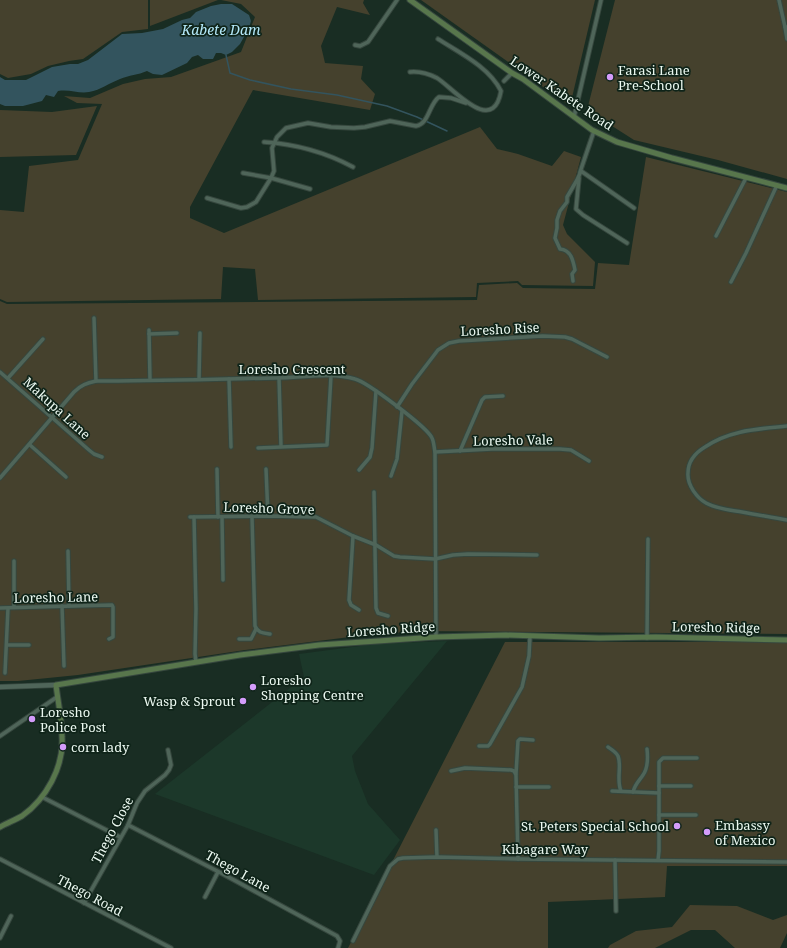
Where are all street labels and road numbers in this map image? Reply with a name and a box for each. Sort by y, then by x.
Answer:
street label: Lower Kabete Road [507,52,617,134]
street label: Loresho Rise [460,318,540,340]
street label: Loresho Crescent [239,360,346,378]
street label: Makupa Lane [19,373,95,443]
street label: Loresho Vale [473,430,553,450]
street label: Loresho Grove [223,497,315,519]
street label: Loresho Lane [14,587,98,607]
street label: Loresho Ridge [346,617,436,641]
street label: Loresho Ridge [672,617,760,637]
street label: Thego Close [87,793,137,867]
street label: Kibagare Way [502,840,589,858]
street label: Thego Lane [202,846,274,896]
street label: Thego Road [54,870,126,920]

